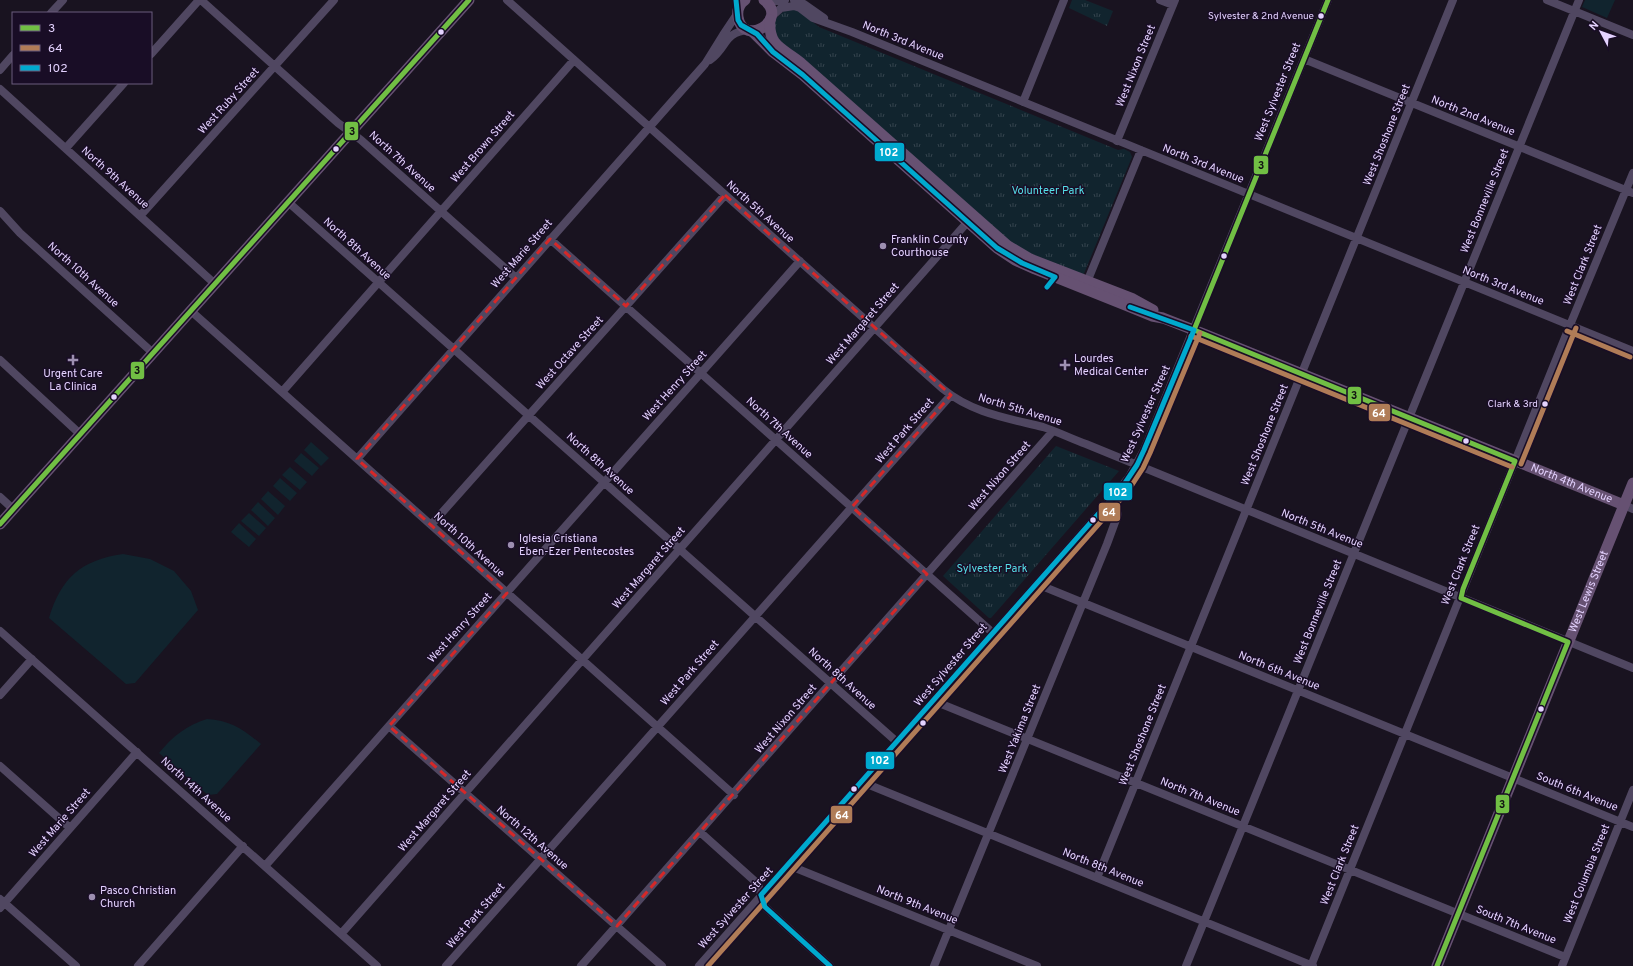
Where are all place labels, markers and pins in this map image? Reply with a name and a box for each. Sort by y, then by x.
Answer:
place label: Sylvester & 2nd Avenue [1208,10,1314,23]
marker: Sylvester & 2nd Avenue [1316,11,1326,21]
unlabelled marker [436,27,446,37]
unlabelled marker [331,144,341,154]
place label: Franklin County Courthouse [891,233,968,260]
marker: Franklin County Courthouse [878,241,888,251]
unlabelled marker [1219,251,1229,261]
place label: Lourdes Medical Center [1074,352,1149,379]
marker: Urgent Care La Clinica [67,354,79,366]
marker: Lourdes Medical Center [1059,359,1071,371]
place label: Urgent Care La Clinica [43,367,103,394]
unlabelled marker [109,392,119,402]
place label: Clark & 3rd [1488,398,1538,411]
marker: Clark & 3rd [1540,399,1550,409]
unlabelled marker [1461,436,1471,446]
unlabelled marker [1088,515,1098,525]
place label: Iglesia Cristiana Eben-Ezer Pentecostes [519,532,634,559]
marker: Iglesia Cristiana Eben-Ezer Pentecostes [506,540,516,550]
unlabelled marker [1536,704,1546,714]
unlabelled marker [918,718,928,728]
unlabelled marker [849,784,859,794]
place label: Pasco Christian Church [100,884,176,911]
marker: Pasco Christian Church [87,892,97,902]

